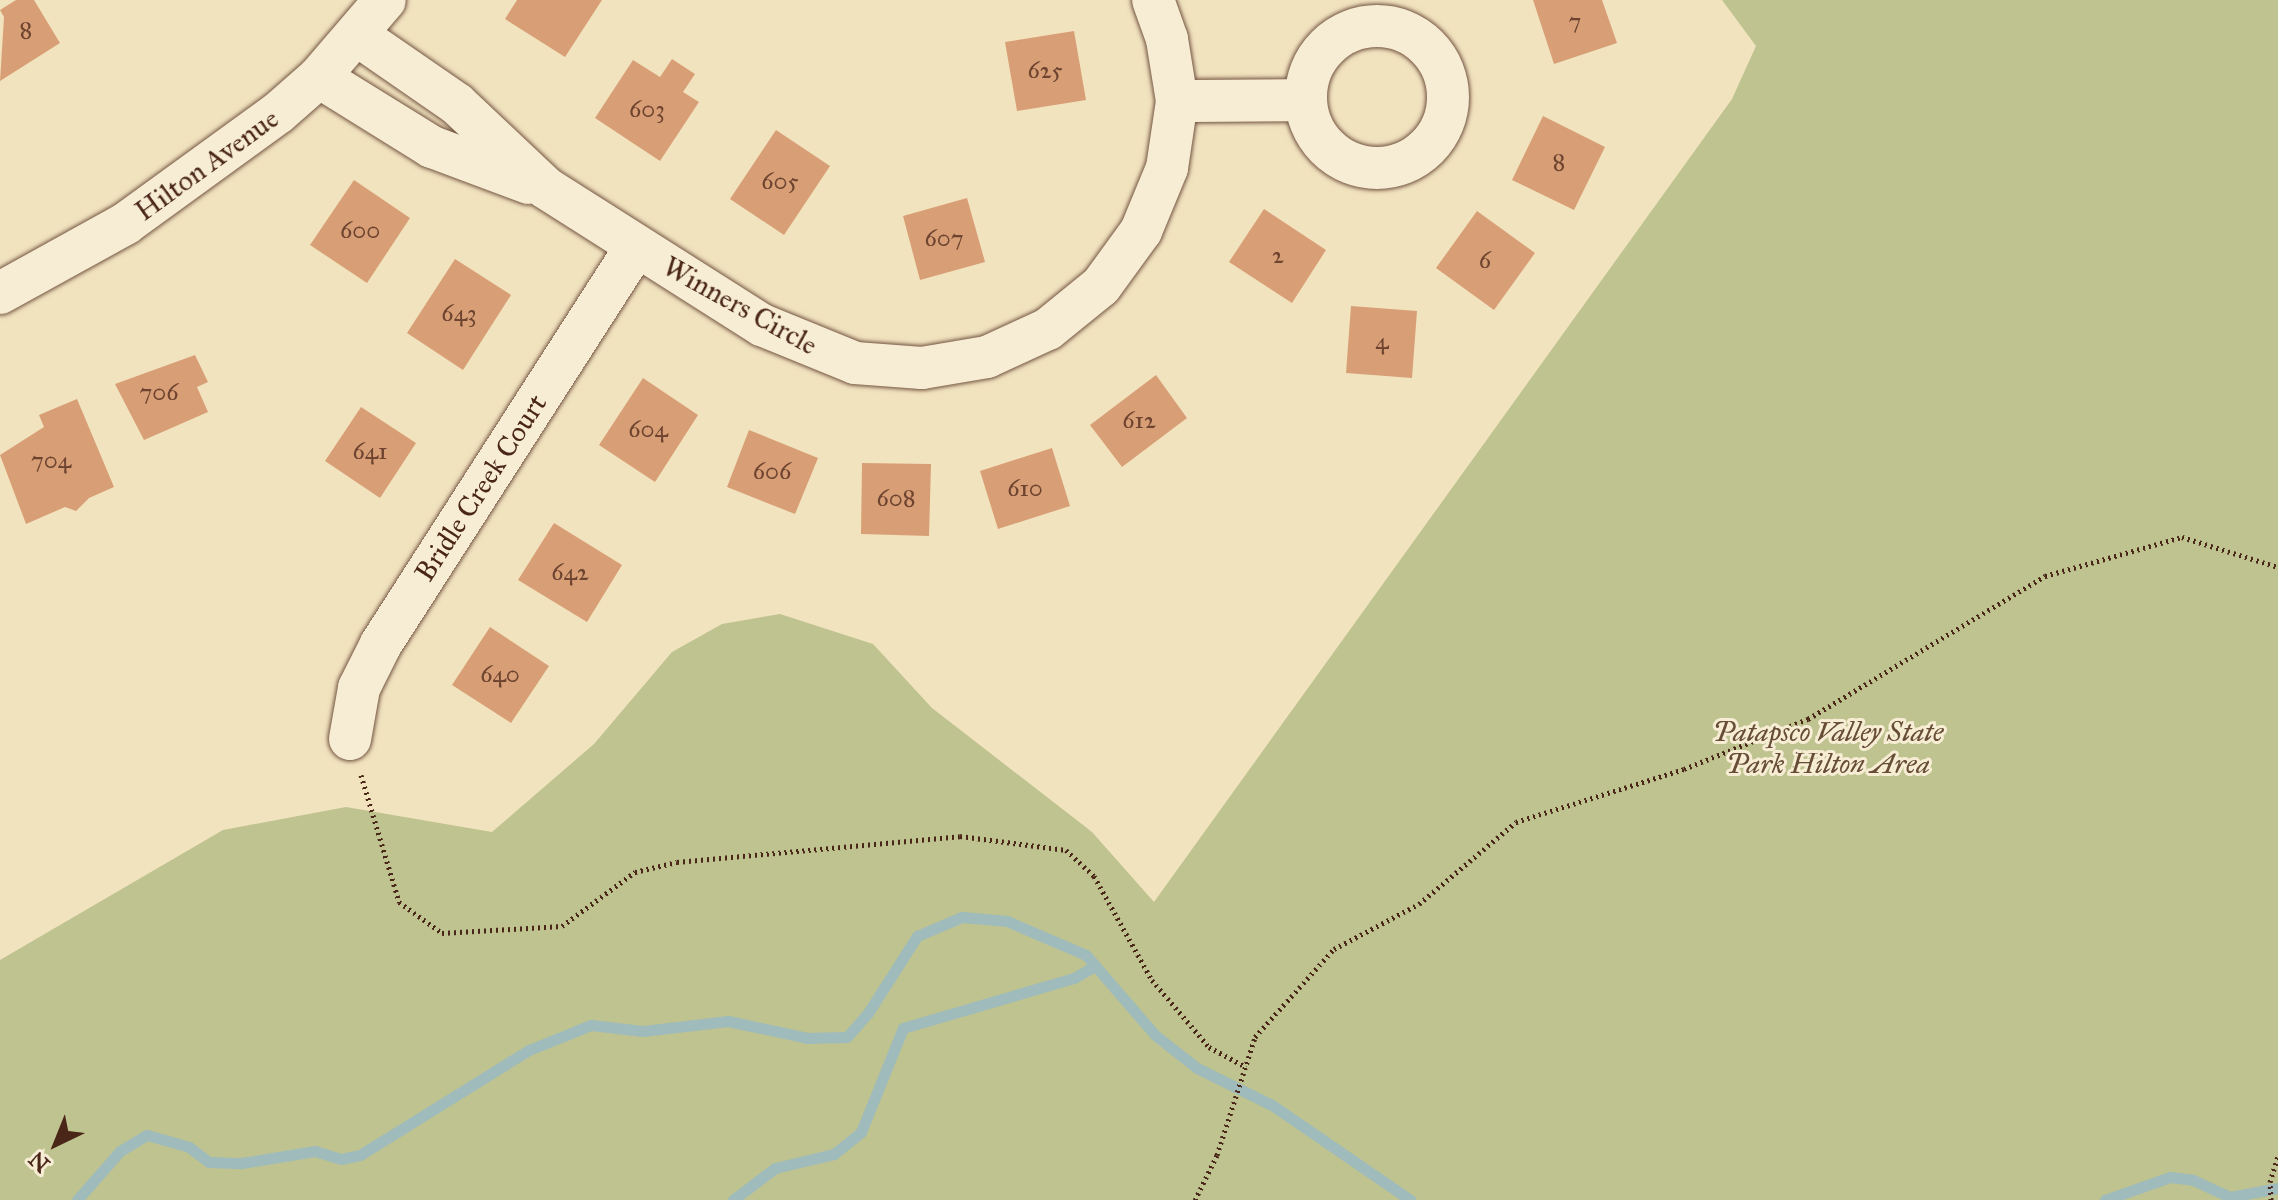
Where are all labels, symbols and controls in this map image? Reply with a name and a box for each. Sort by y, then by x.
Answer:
house number: 7 [1569,8,1581,36]
house number: 8 [20,17,32,45]
house number: 625 [1027,57,1063,85]
house number: 603 [629,96,665,124]
street label: Hilton Avenue [129,102,285,228]
house number: 8 [1553,149,1565,177]
house number: 605 [761,168,799,196]
house number: 600 [340,217,380,245]
house number: 607 [924,225,964,253]
house number: 2 [1272,242,1284,270]
house number: 6 [1479,247,1491,275]
street label: Winners Circle [657,250,823,362]
house number: 643 [441,300,477,328]
house number: 4 [1375,328,1389,356]
house number: 706 [139,379,179,407]
street label: Bridle Creek Court [408,388,554,588]
house number: 612 [1122,407,1156,435]
house number: 604 [628,416,668,444]
house number: 641 [352,438,388,466]
house number: 704 [31,447,71,475]
house number: 606 [753,458,791,486]
house number: 610 [1007,475,1043,503]
house number: 608 [876,485,916,513]
house number: 642 [551,559,589,587]
house number: 640 [480,661,520,689]
park label: Patapsco Valley State Park Hilton Area [1713,715,1943,781]
north arrow [16,1104,96,1184]
text: N [23,1146,55,1178]

